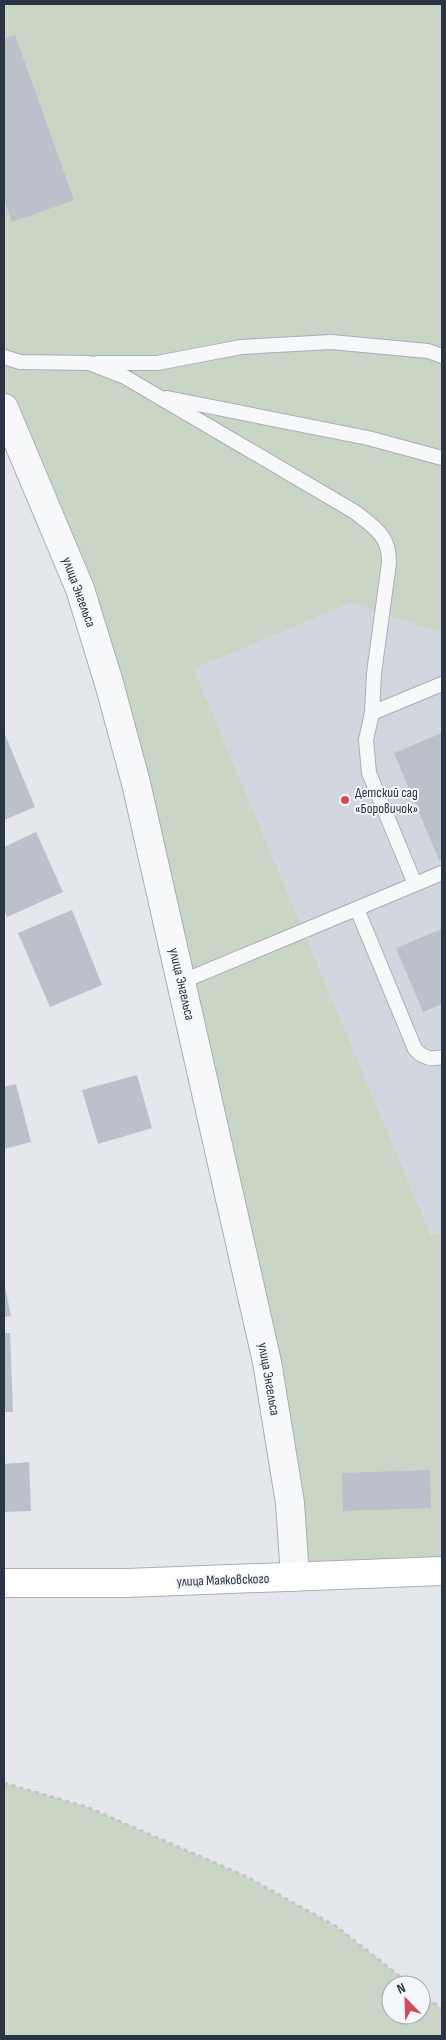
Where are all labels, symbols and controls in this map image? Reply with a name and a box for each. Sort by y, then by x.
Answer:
street label: улица Энгельса [58,554,100,630]
place label: Детский сад «Боровичок» [355,784,418,817]
marker: Детский сад «Боровичок» [339,794,351,806]
street label: улица Энгельса [165,946,199,1022]
street label: улица Энгельса [254,1341,284,1417]
street label: улица Маяковского [176,1570,270,1590]
north arrow [381,1975,431,2025]
text: N [394,1979,408,1998]

